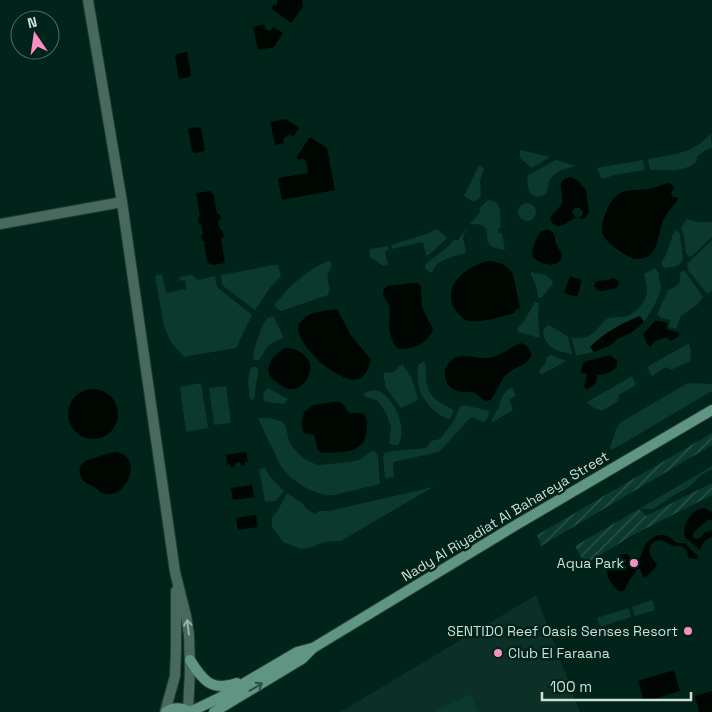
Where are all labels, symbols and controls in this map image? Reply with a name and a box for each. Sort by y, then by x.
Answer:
north arrow [10,10,60,60]
text: N [25,13,39,32]
street label: Nady Al Riyadiat Al Bahareya Street [398,447,612,585]
place label: Aqua Park [557,554,624,572]
marker: Aqua Park [628,557,640,569]
one-way arrow [183,620,193,636]
place label: SENTIDO Reef Oasis Senses Resort [447,622,678,640]
marker: SENTIDO Reef Oasis Senses Resort [682,625,694,637]
place label: Club El Faraana [508,644,610,662]
marker: Club El Faraana [492,647,504,659]
scale bar [542,670,691,702]
text: 100 m [550,677,592,696]
one-way arrow [249,681,263,691]

